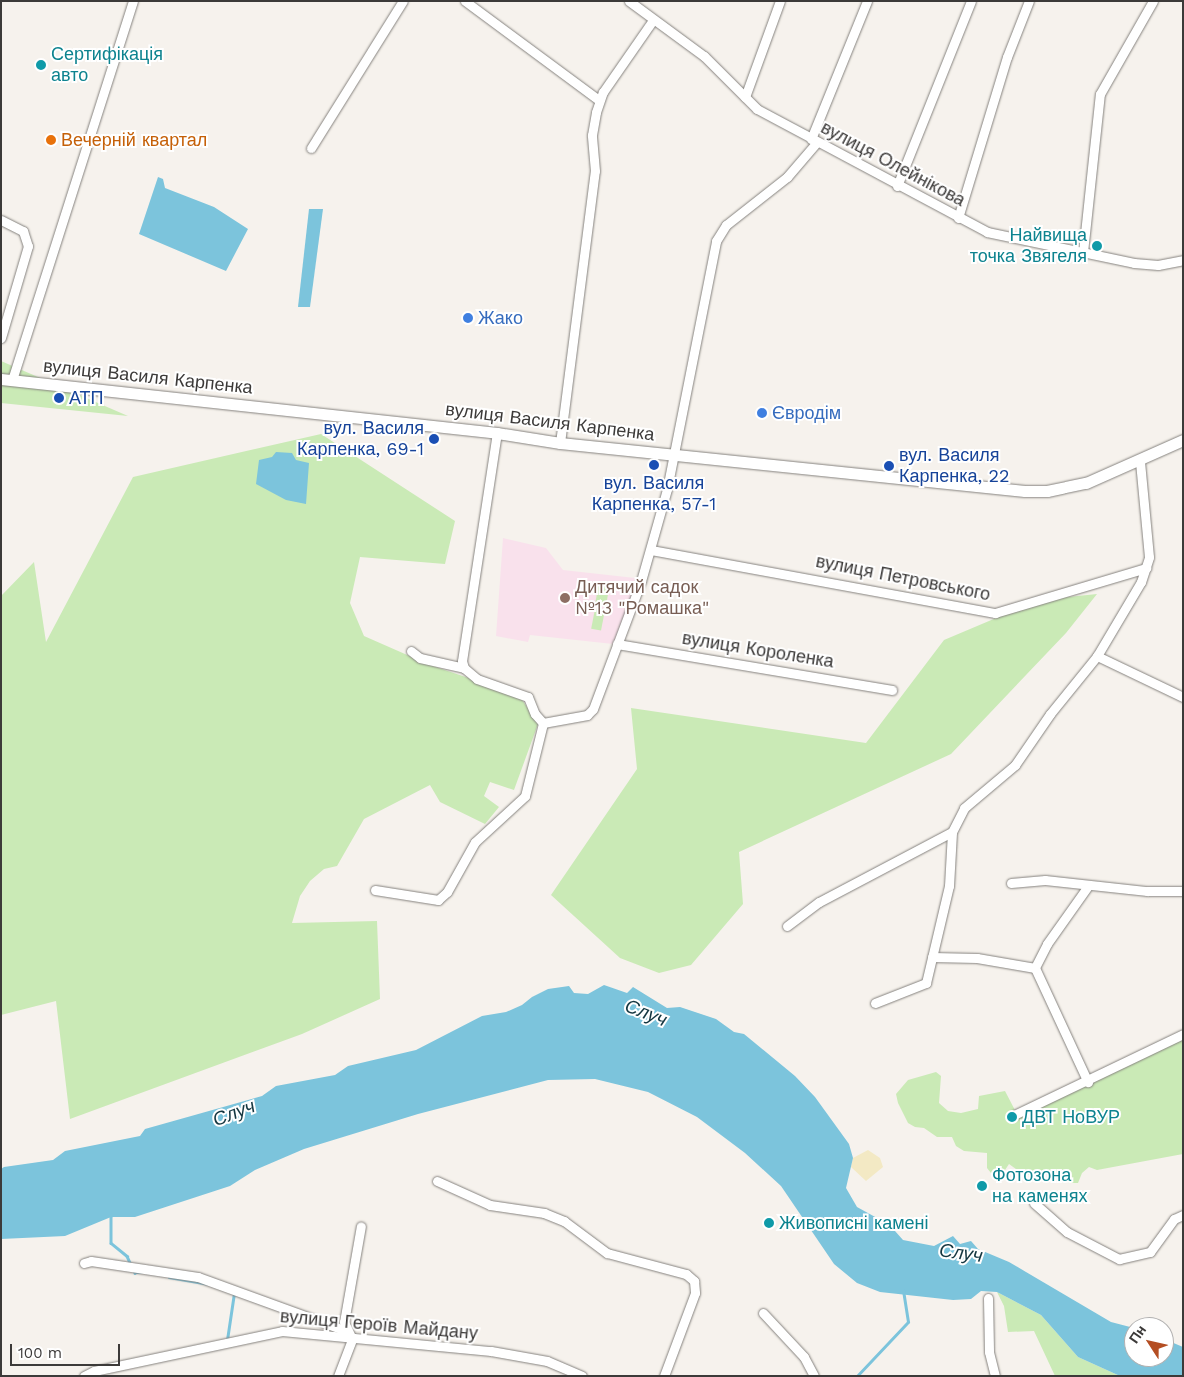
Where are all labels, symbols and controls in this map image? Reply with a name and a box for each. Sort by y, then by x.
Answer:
place label: Сертифікація авто [51,44,163,86]
marker: Сертифікація авто [35,59,47,71]
street label: вулиця Олейнікова [817,117,969,211]
place label: Вечерній квартал [61,129,207,151]
marker: Вечерній квартал [45,134,57,146]
place label: Найвища точка Звягеля [970,225,1087,268]
marker: Найвища точка Звягеля [1091,240,1103,252]
place label: Жако [478,307,523,329]
marker: Жако [462,312,474,324]
street label: вулиця Василя Карпенка [42,355,254,399]
place label: АТП [69,387,104,409]
marker: АТП [53,392,65,404]
street label: вулиця Василя Карпенка [444,398,656,446]
place label: Євродім [772,402,841,424]
marker: Євродім [756,407,768,419]
place label: вул. Василя Карпенка, 69-1 [297,418,424,460]
marker: вул. Василя Карпенка, 69-1 [428,433,440,445]
place label: вул. Василя Карпенка, 22 [899,445,1009,488]
marker: вул. Василя Карпенка, 57-1 [648,459,660,471]
marker: вул. Василя Карпенка, 22 [883,460,895,472]
place label: вул. Василя Карпенка, 57-1 [592,473,716,516]
street label: вулиця Петровського [814,550,992,606]
place label: Дитячий садок №13 "Ромашка" [575,577,709,620]
marker: Дитячий садок №13 "Ромашка" [559,592,571,604]
street label: вулиця Короленка [681,627,835,673]
water label: Случ [622,994,670,1032]
water label: Случ [210,1095,258,1131]
place label: ДВТ НоВУР [1022,1106,1120,1128]
marker: ДВТ НоВУР [1006,1111,1018,1123]
place label: Фотозона на каменях [992,1165,1087,1208]
marker: Фотозона на каменях [976,1180,988,1192]
place label: Живописні камені [779,1212,929,1234]
marker: Живописні камені [763,1217,775,1229]
water label: Случ [938,1239,984,1267]
street label: вулиця Героїв Майдану [279,1306,479,1344]
north arrow [1124,1317,1174,1367]
text: Пн [1126,1322,1149,1346]
scale bar [12,1334,122,1366]
text: 100 m [18,1344,62,1362]

